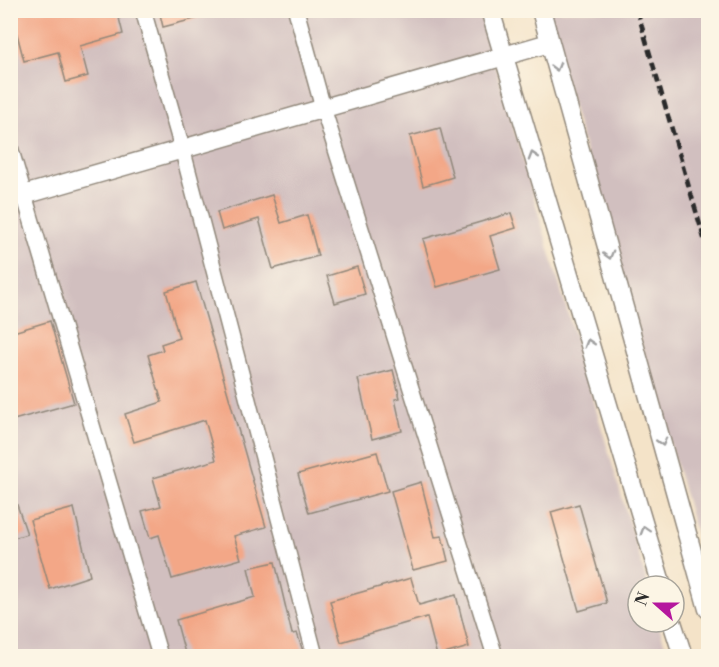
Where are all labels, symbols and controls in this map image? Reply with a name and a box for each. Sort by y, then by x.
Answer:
one-way arrow [549,61,561,72]
one-way arrow [528,151,540,162]
one-way arrow [602,249,614,259]
one-way arrow [584,338,596,349]
one-way arrow [655,436,667,447]
one-way arrow [640,525,652,536]
north arrow [626,574,686,634]
text: N [631,589,655,608]

